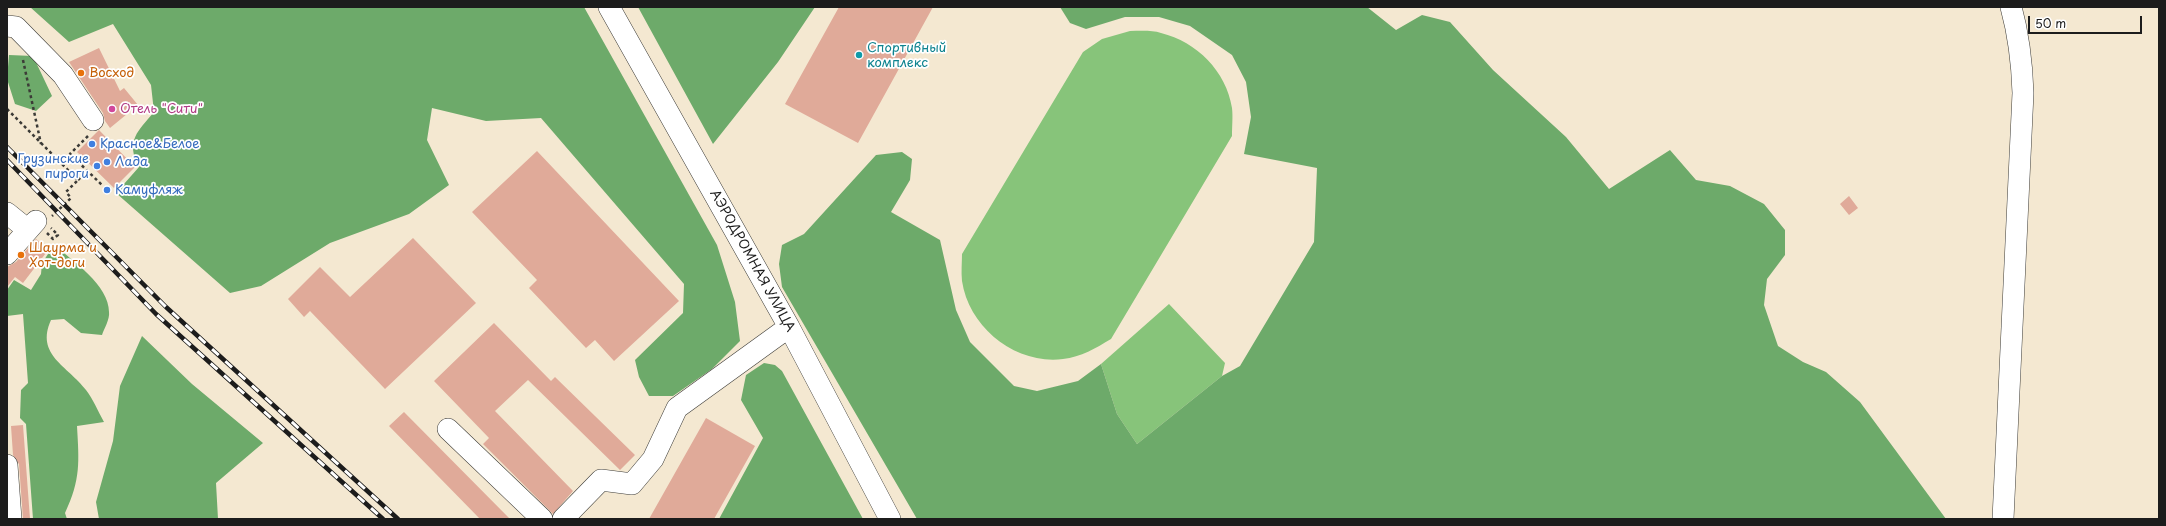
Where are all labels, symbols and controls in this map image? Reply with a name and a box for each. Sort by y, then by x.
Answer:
scale bar [2030,8,2144,34]
text: 50 m [2035,14,2066,32]
place label: Спортивный комплекс [867,40,946,71]
marker: Спортивный комплекс [854,50,864,60]
place label: Восход [89,65,134,81]
marker: Восход [76,68,86,78]
place label: Отель "Сити" [120,101,203,117]
marker: Отель "Сити" [107,104,117,114]
place label: Красное&Белое [100,136,200,152]
marker: Красное&Белое [87,139,97,149]
place label: Грузинские пироги [18,151,89,182]
place label: Лада [115,154,148,170]
marker: Лада [102,157,112,167]
marker: Грузинские пироги [92,161,102,171]
place label: Камуфляж [115,182,183,198]
marker: Камуфляж [102,185,112,195]
street label: АЭРОДРОМНАЯ УЛИЦА [706,187,798,335]
place label: Шаурма и Хот-доги [29,240,97,271]
marker: Шаурма и Хот-доги [16,250,26,260]

